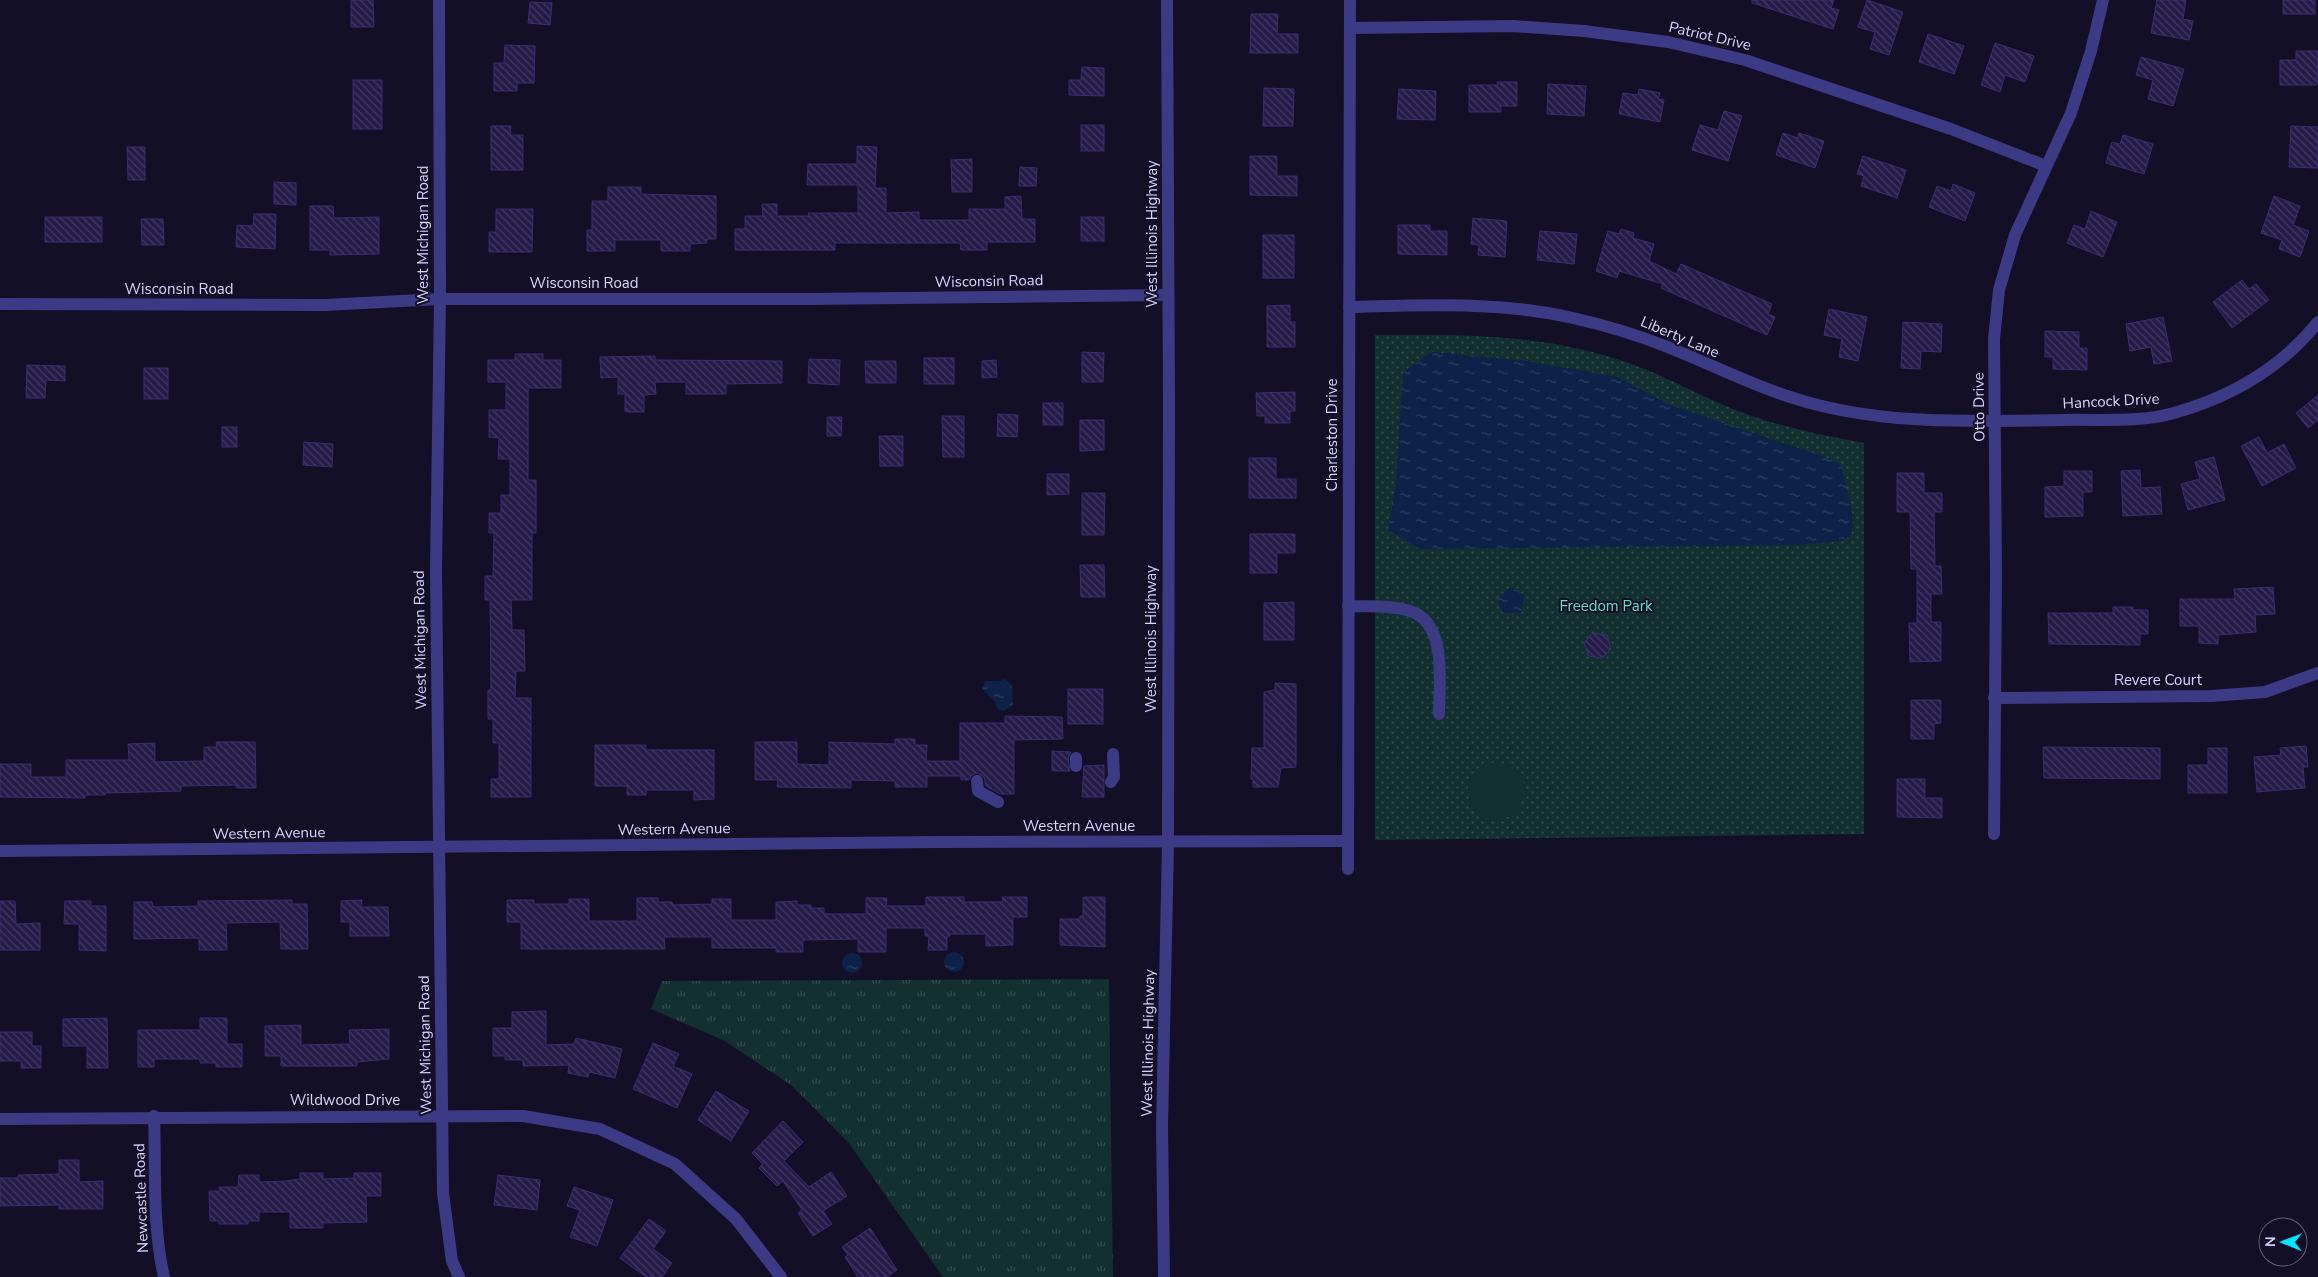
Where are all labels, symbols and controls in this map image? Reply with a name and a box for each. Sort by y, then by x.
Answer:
street label: Patriot Drive [1667,17,1753,55]
street label: West Illinois Highway [1142,160,1162,308]
street label: West Michigan Road [413,165,433,305]
street label: Wisconsin Road [934,270,1044,292]
street label: Wisconsin Road [530,273,638,293]
street label: Wisconsin Road [125,279,233,299]
street label: Liberty Lane [1638,311,1722,363]
street label: Otto Drive [1968,372,1990,442]
street label: Charleston Drive [1322,379,1342,491]
street label: Hancock Drive [2062,388,2160,414]
street label: West Illinois Highway [1141,565,1161,713]
street label: West Michigan Road [409,570,431,710]
park label: Freedom Park [1559,596,1653,616]
street label: Revere Court [2114,670,2203,690]
street label: Western Avenue [1023,816,1135,836]
street label: Western Avenue [617,818,731,840]
street label: Western Avenue [212,822,326,844]
street label: West Illinois Highway [1137,969,1159,1117]
street label: West Michigan Road [414,975,436,1115]
street label: Wildwood Drive [290,1090,400,1110]
street label: Newcastle Road [129,1143,153,1253]
north arrow [2258,1217,2308,1267]
text: N [2261,1236,2280,1247]

